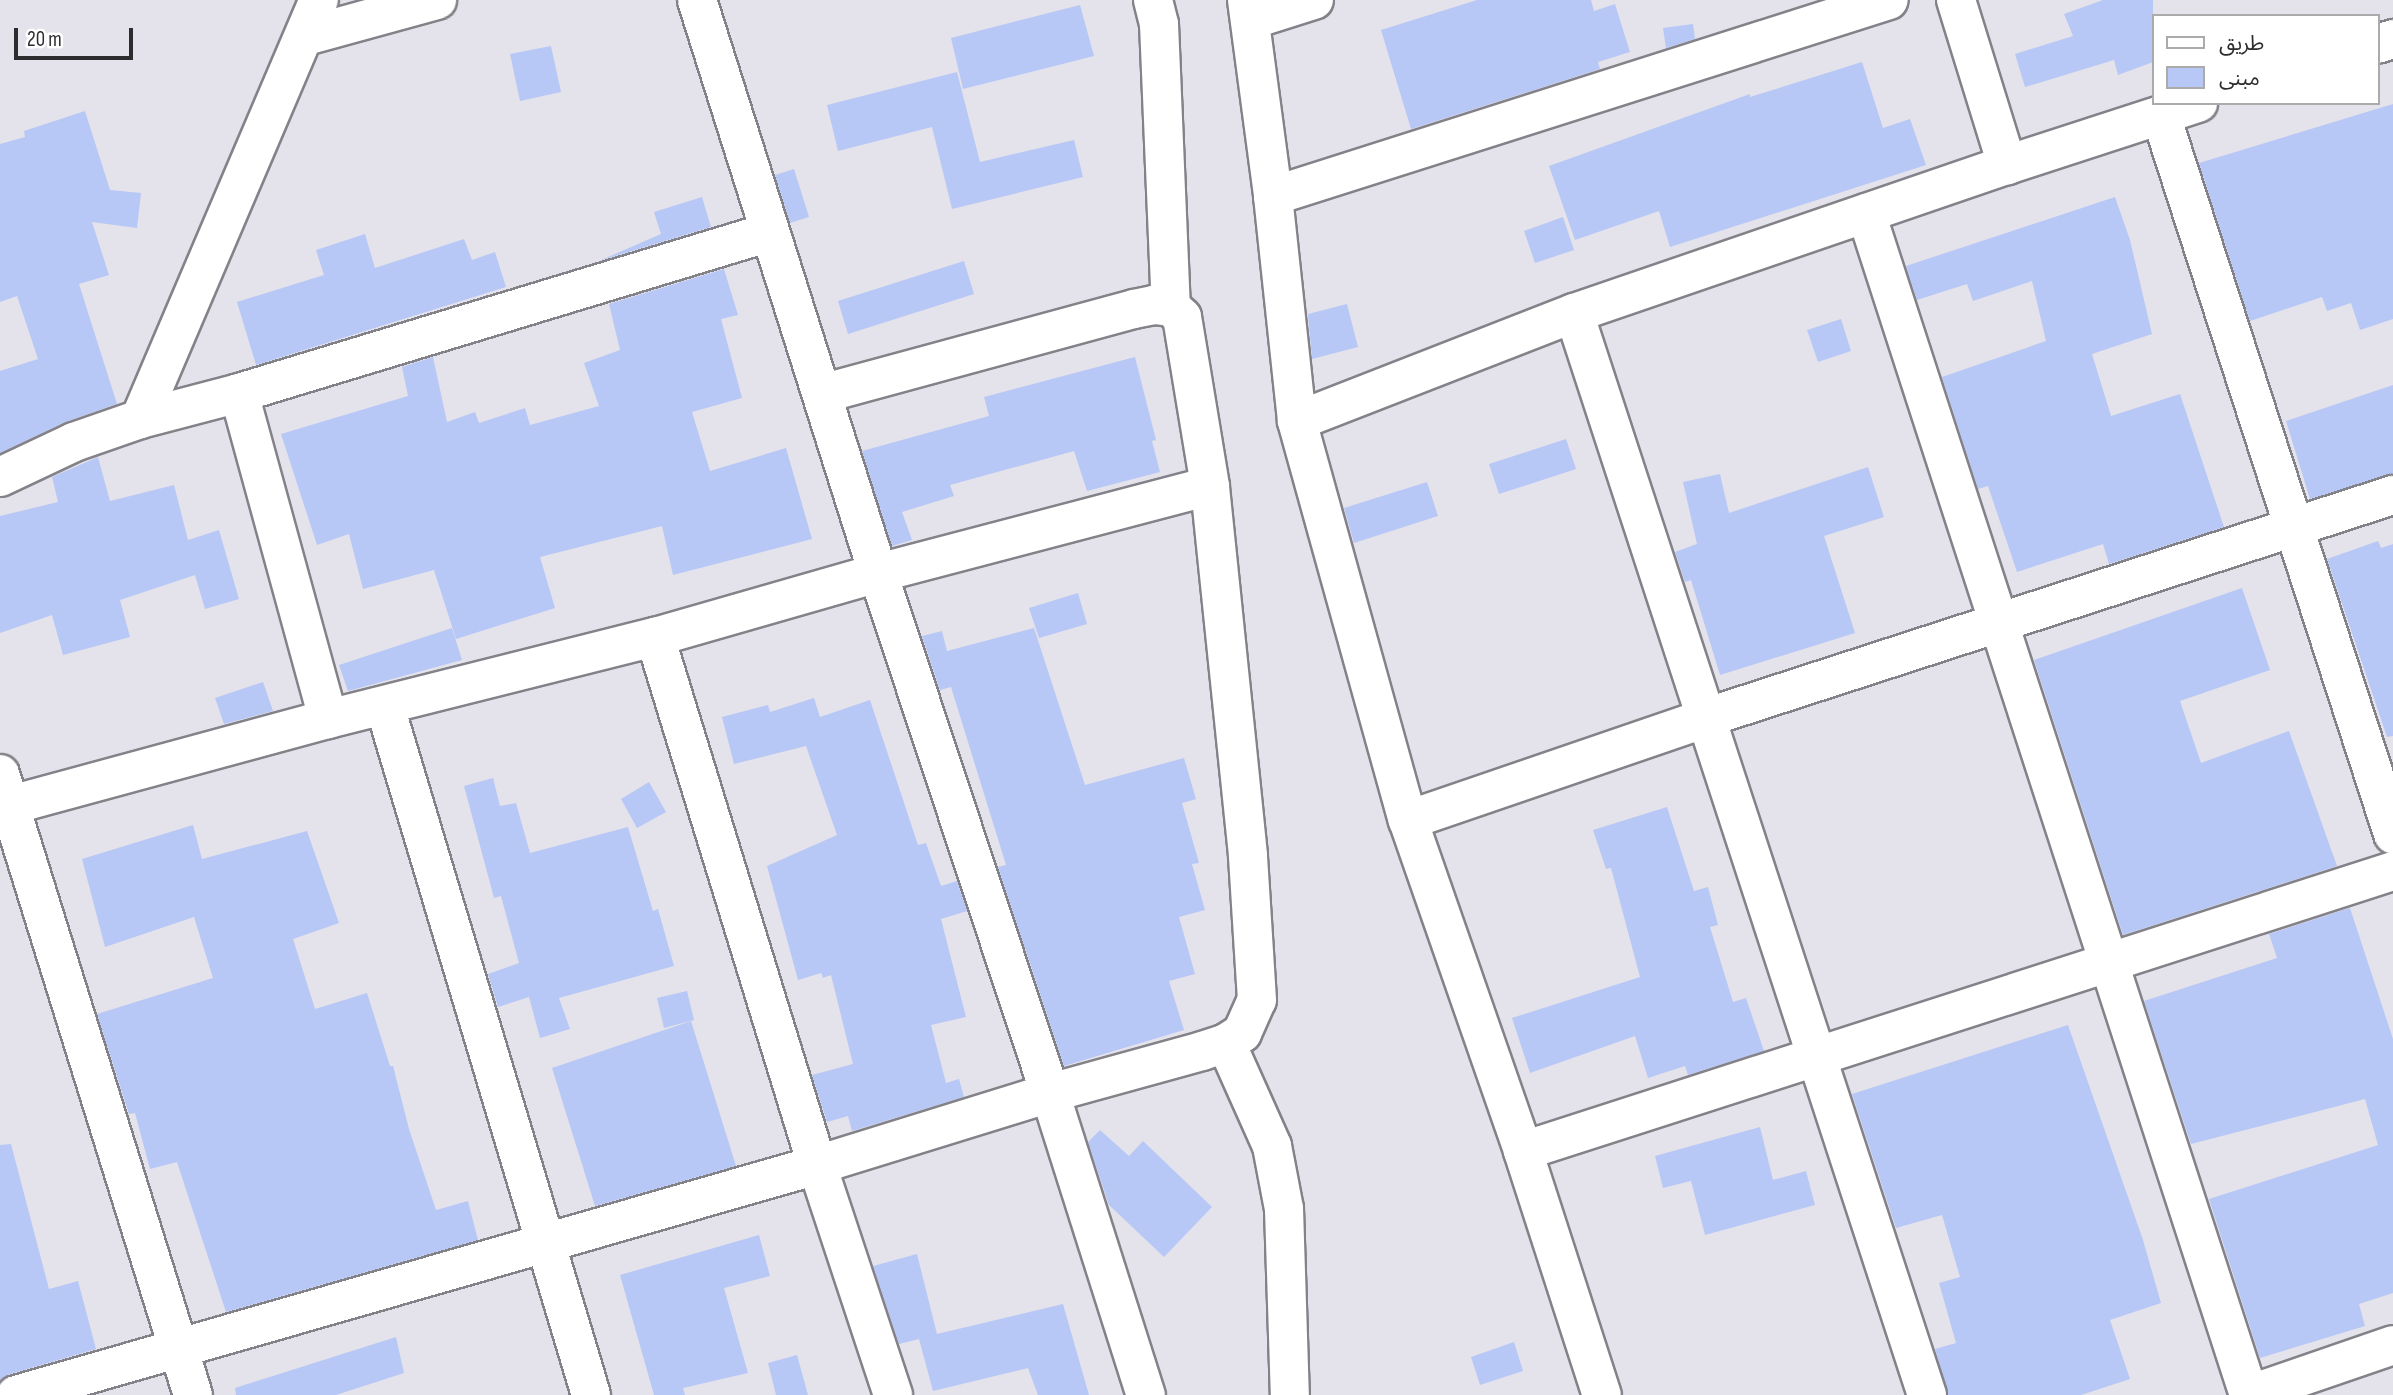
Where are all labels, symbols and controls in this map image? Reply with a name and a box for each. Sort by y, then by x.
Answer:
scale bar [18,14,136,58]
legend [2152,14,2379,105]
text: 20 m [27,27,62,52]
text: طريق [2219,31,2264,56]
text: مبنى [2219,66,2260,91]

